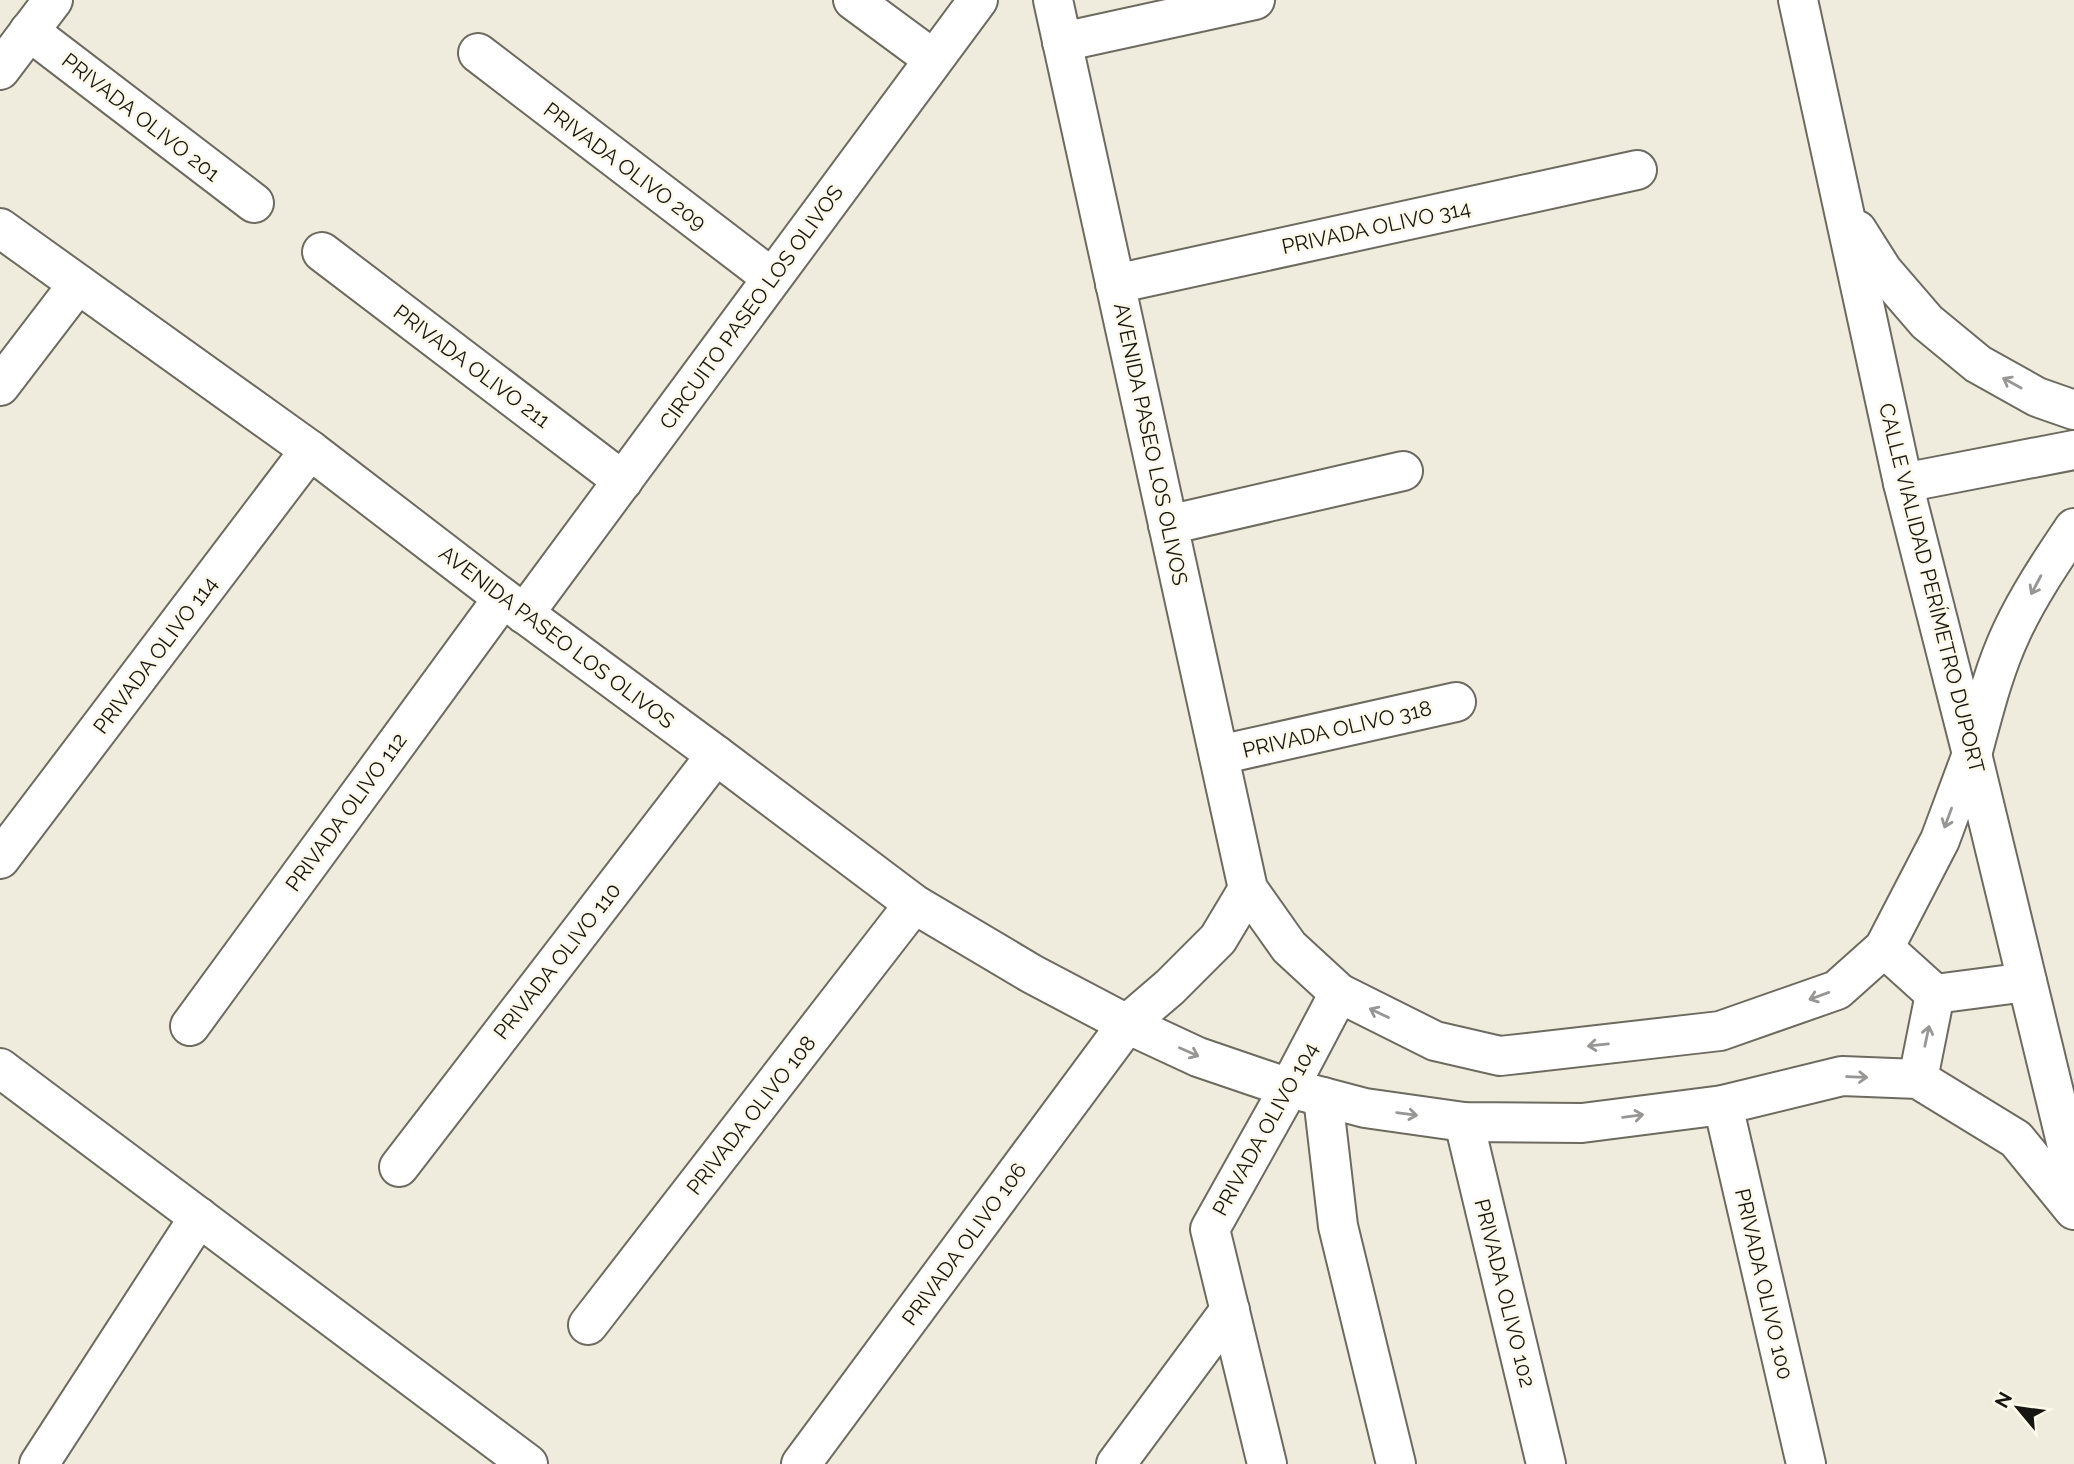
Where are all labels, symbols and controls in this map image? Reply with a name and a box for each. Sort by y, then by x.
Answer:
street label: PRIVADA OLIVO 201 [57,48,225,186]
street label: PRIVADA OLIVO 209 [539,97,711,235]
street label: CIRCUITO PASEO LOS OLIVOS [654,180,848,434]
street label: PRIVADA OLIVO 314 [1279,195,1473,259]
street label: PRIVADA OLIVO 211 [389,299,555,433]
street label: AVENIDA PASEO LOS OLIVOS [1109,300,1193,588]
one-way arrow [2002,376,2022,390]
street label: CALLE VIALIDAD PERÍMETRO DUPORT [1874,401,1990,776]
street label: AVENIDA PASEO LOS OLIVOS [434,540,680,734]
street label: PRIVADA OLIVO 114 [88,572,222,738]
one-way arrow [2029,574,2043,595]
street label: PRIVADA OLIVO 318 [1240,695,1434,763]
street label: PRIVADA OLIVO 112 [280,728,412,896]
one-way arrow [1941,806,1954,828]
street label: PRIVADA OLIVO 110 [488,878,626,1044]
one-way arrow [1808,991,1830,1003]
one-way arrow [1369,1006,1390,1020]
one-way arrow [1920,1025,1934,1048]
street label: PRIVADA OLIVO 108 [681,1030,821,1200]
street label: PRIVADA OLIVO 104 [1207,1038,1323,1220]
one-way arrow [1587,1039,1610,1052]
one-way arrow [1178,1046,1199,1059]
one-way arrow [1845,1070,1868,1083]
one-way arrow [1395,1108,1418,1121]
one-way arrow [1622,1109,1644,1122]
street label: PRIVADA OLIVO 106 [897,1158,1031,1330]
street label: PRIVADA OLIVO 100 [1730,1186,1798,1382]
street label: PRIVADA OLIVO 102 [1469,1196,1541,1390]
north arrow [1983,1373,2053,1443]
text: N [1990,1388,2016,1411]

